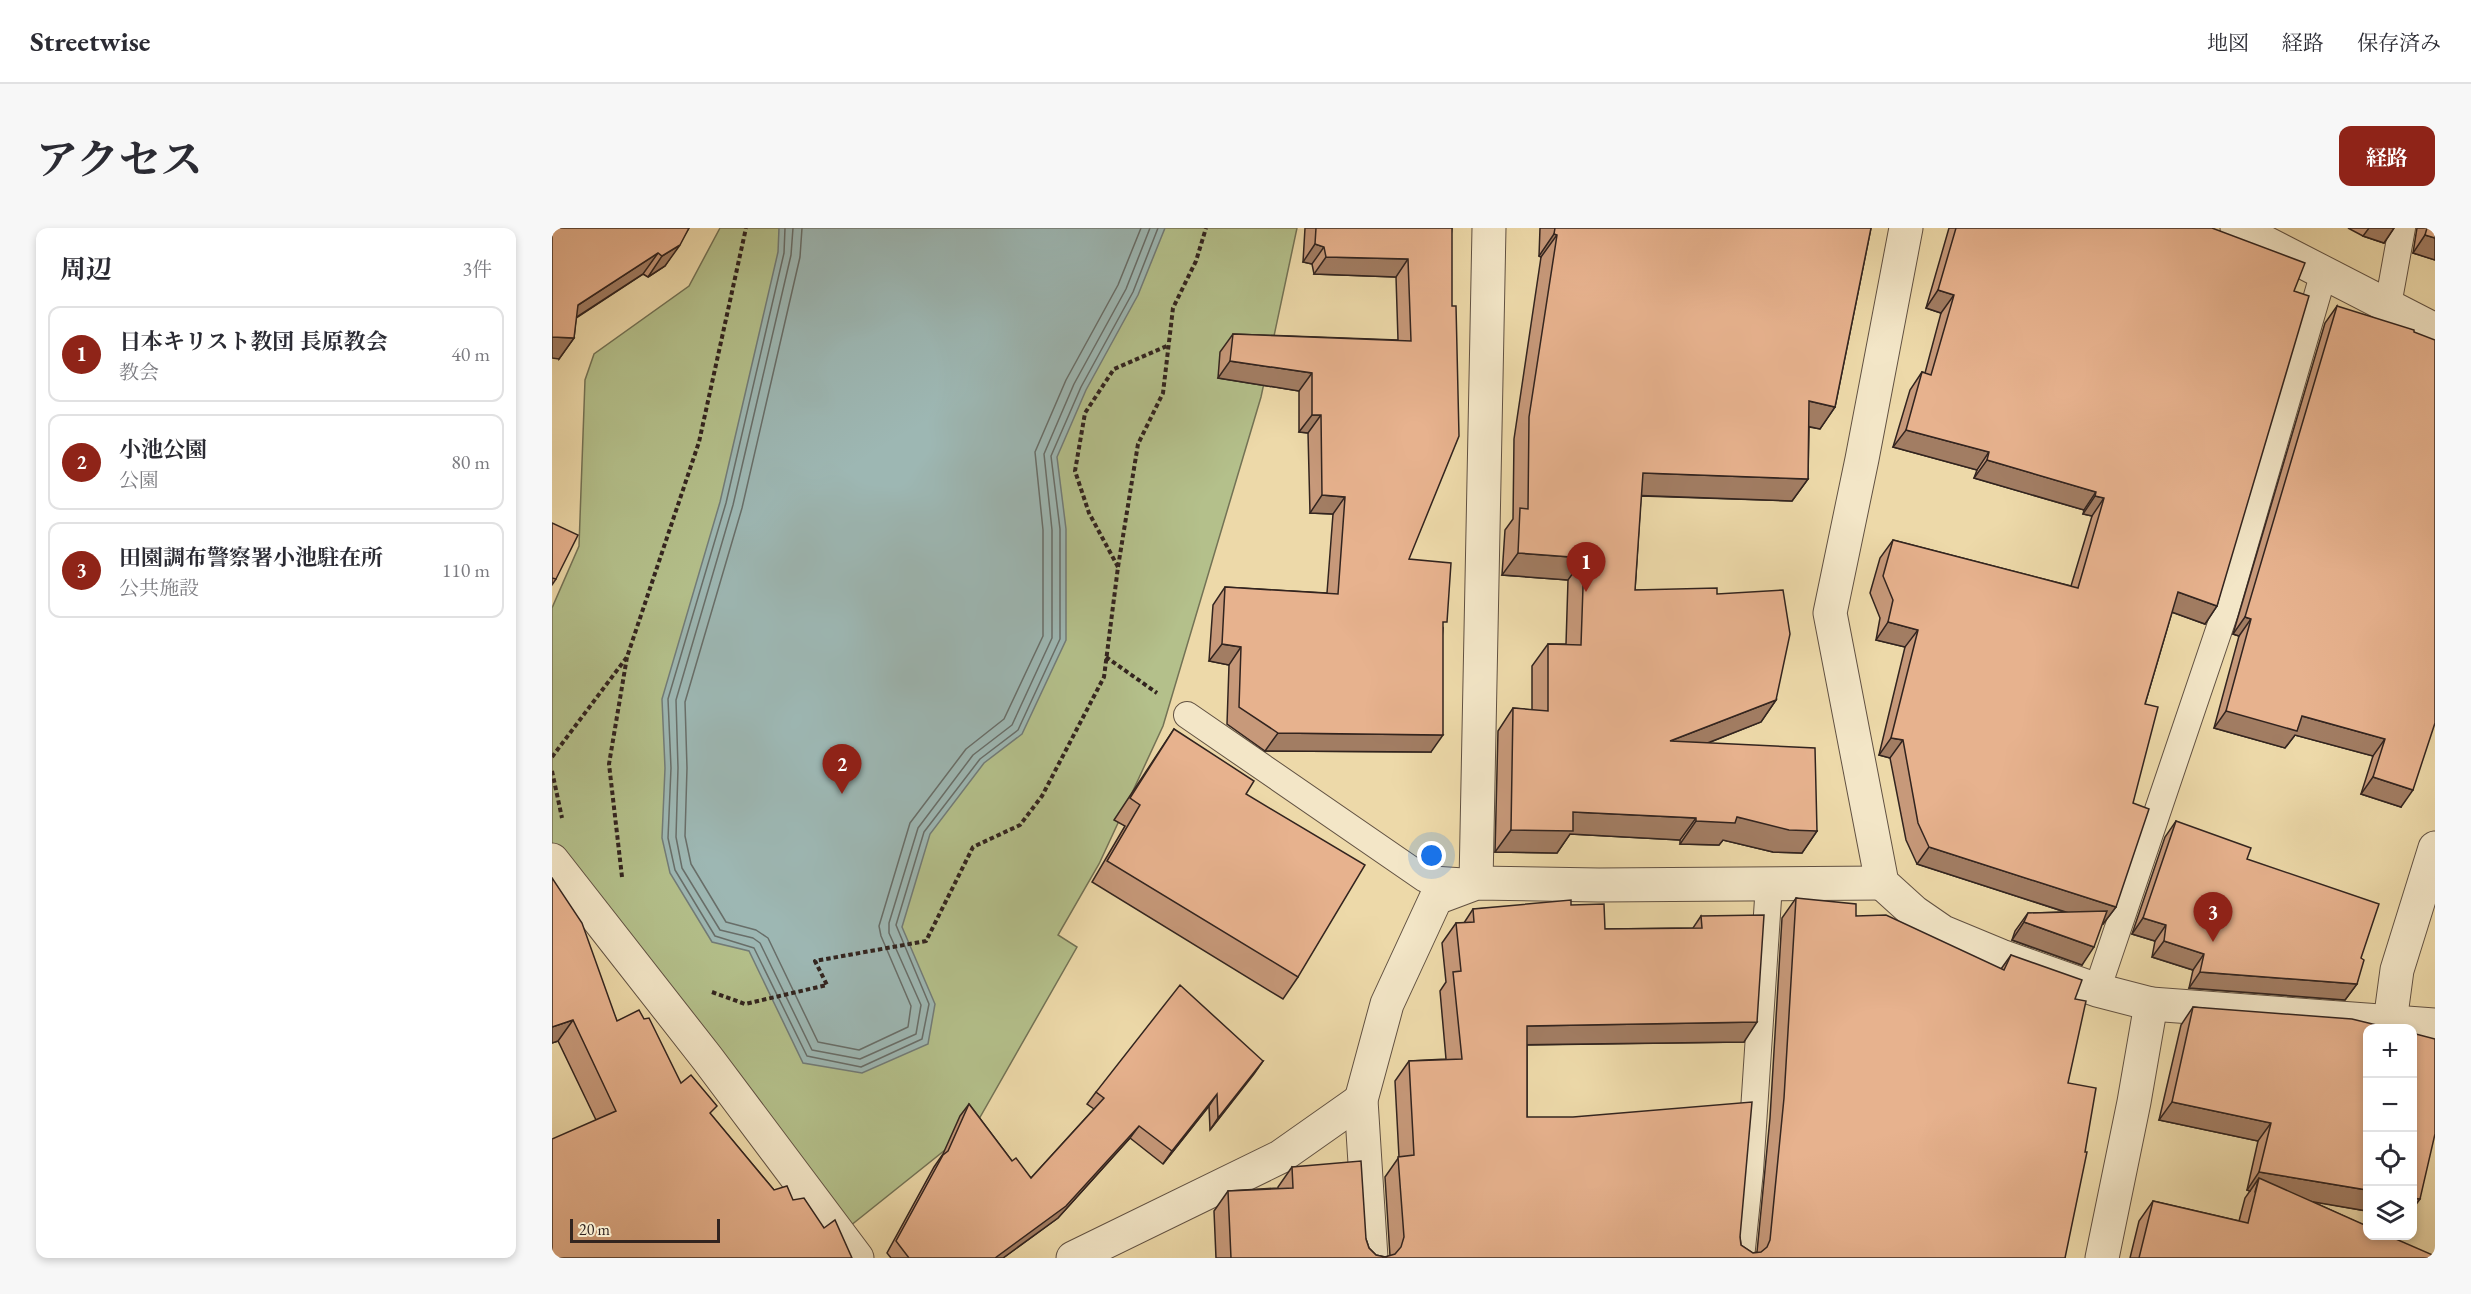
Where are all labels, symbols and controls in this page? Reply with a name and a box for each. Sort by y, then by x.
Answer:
text: Streetwise [30,23,150,59]
text: 地図 [2207,29,2249,56]
text: 経路 [2282,29,2324,56]
text: 保存済み [2357,29,2441,56]
button: 経路 [2339,126,2435,186]
text: アクセス [36,132,203,187]
text: 周辺 [60,252,112,286]
text: 3件 [462,256,492,282]
text: 日本キリスト教団 長原教会 [119,327,388,356]
text: 1 [76,341,87,367]
text: 40 m [451,341,490,367]
text: 教会 [119,359,159,385]
text: 小池公園 [119,435,207,464]
text: 2 [76,449,87,475]
text: 80 m [451,449,490,475]
text: 公園 [119,467,159,493]
pin: 1 [1566,542,1606,592]
text: 田園調布警察署小池駐在所 [119,543,383,572]
text: 3 [76,557,87,583]
text: 110 m [442,557,490,583]
text: 公共施設 [119,575,199,601]
pin: 2 [822,744,862,794]
your location [1417,841,1446,870]
pin: 3 [2194,892,2232,942]
map controls [2363,1024,2417,1240]
button: + [2363,1024,2417,1078]
button: − [2363,1078,2417,1132]
button: locate [2363,1132,2417,1186]
button: layers [2363,1186,2417,1240]
scale bar [570,1216,720,1244]
text: 20 m [579,1219,610,1240]

